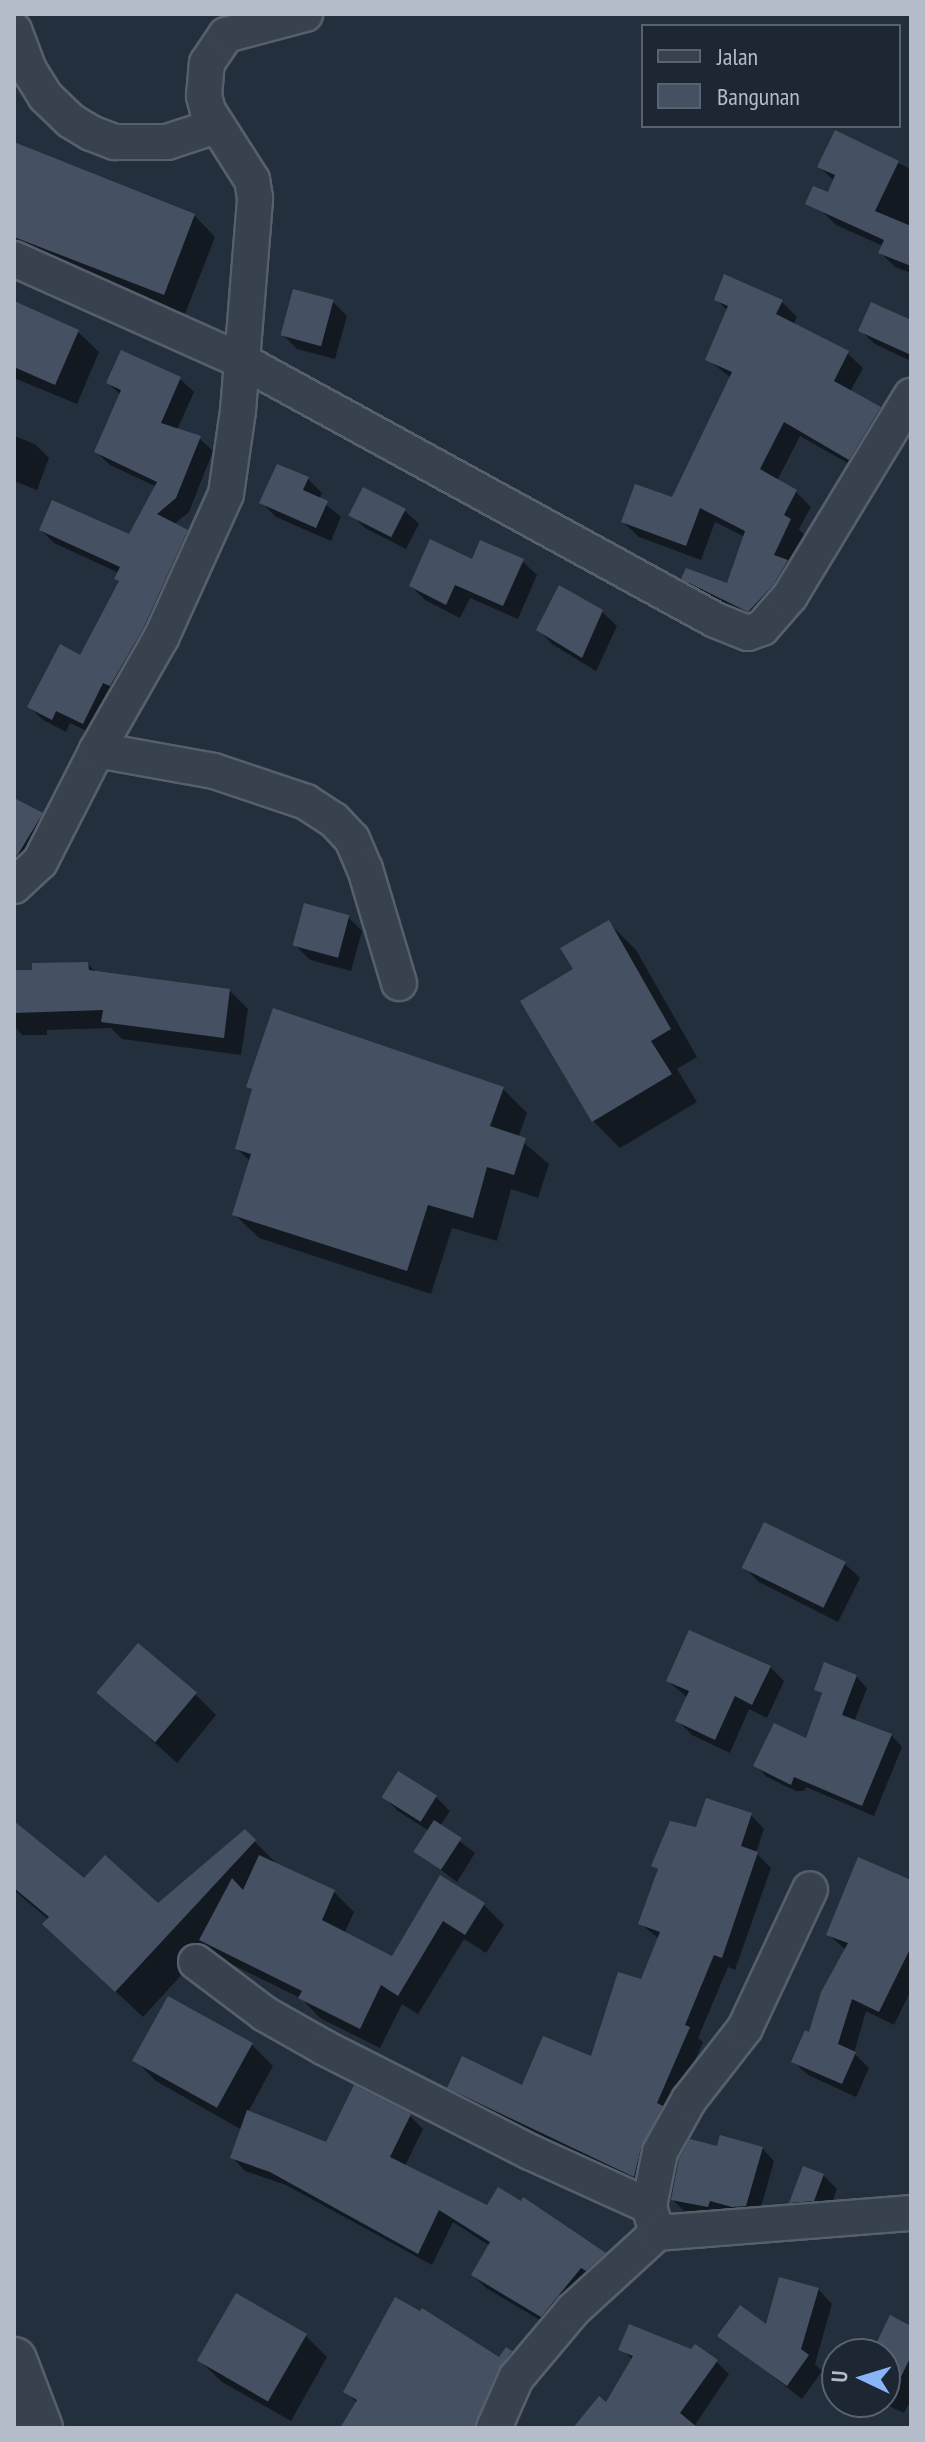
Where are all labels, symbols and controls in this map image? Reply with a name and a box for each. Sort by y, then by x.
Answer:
legend [641,24,901,128]
text: Jalan [717,41,758,72]
text: Bangunan [717,81,800,112]
north arrow [821,2338,901,2418]
text: U [825,2370,853,2383]

